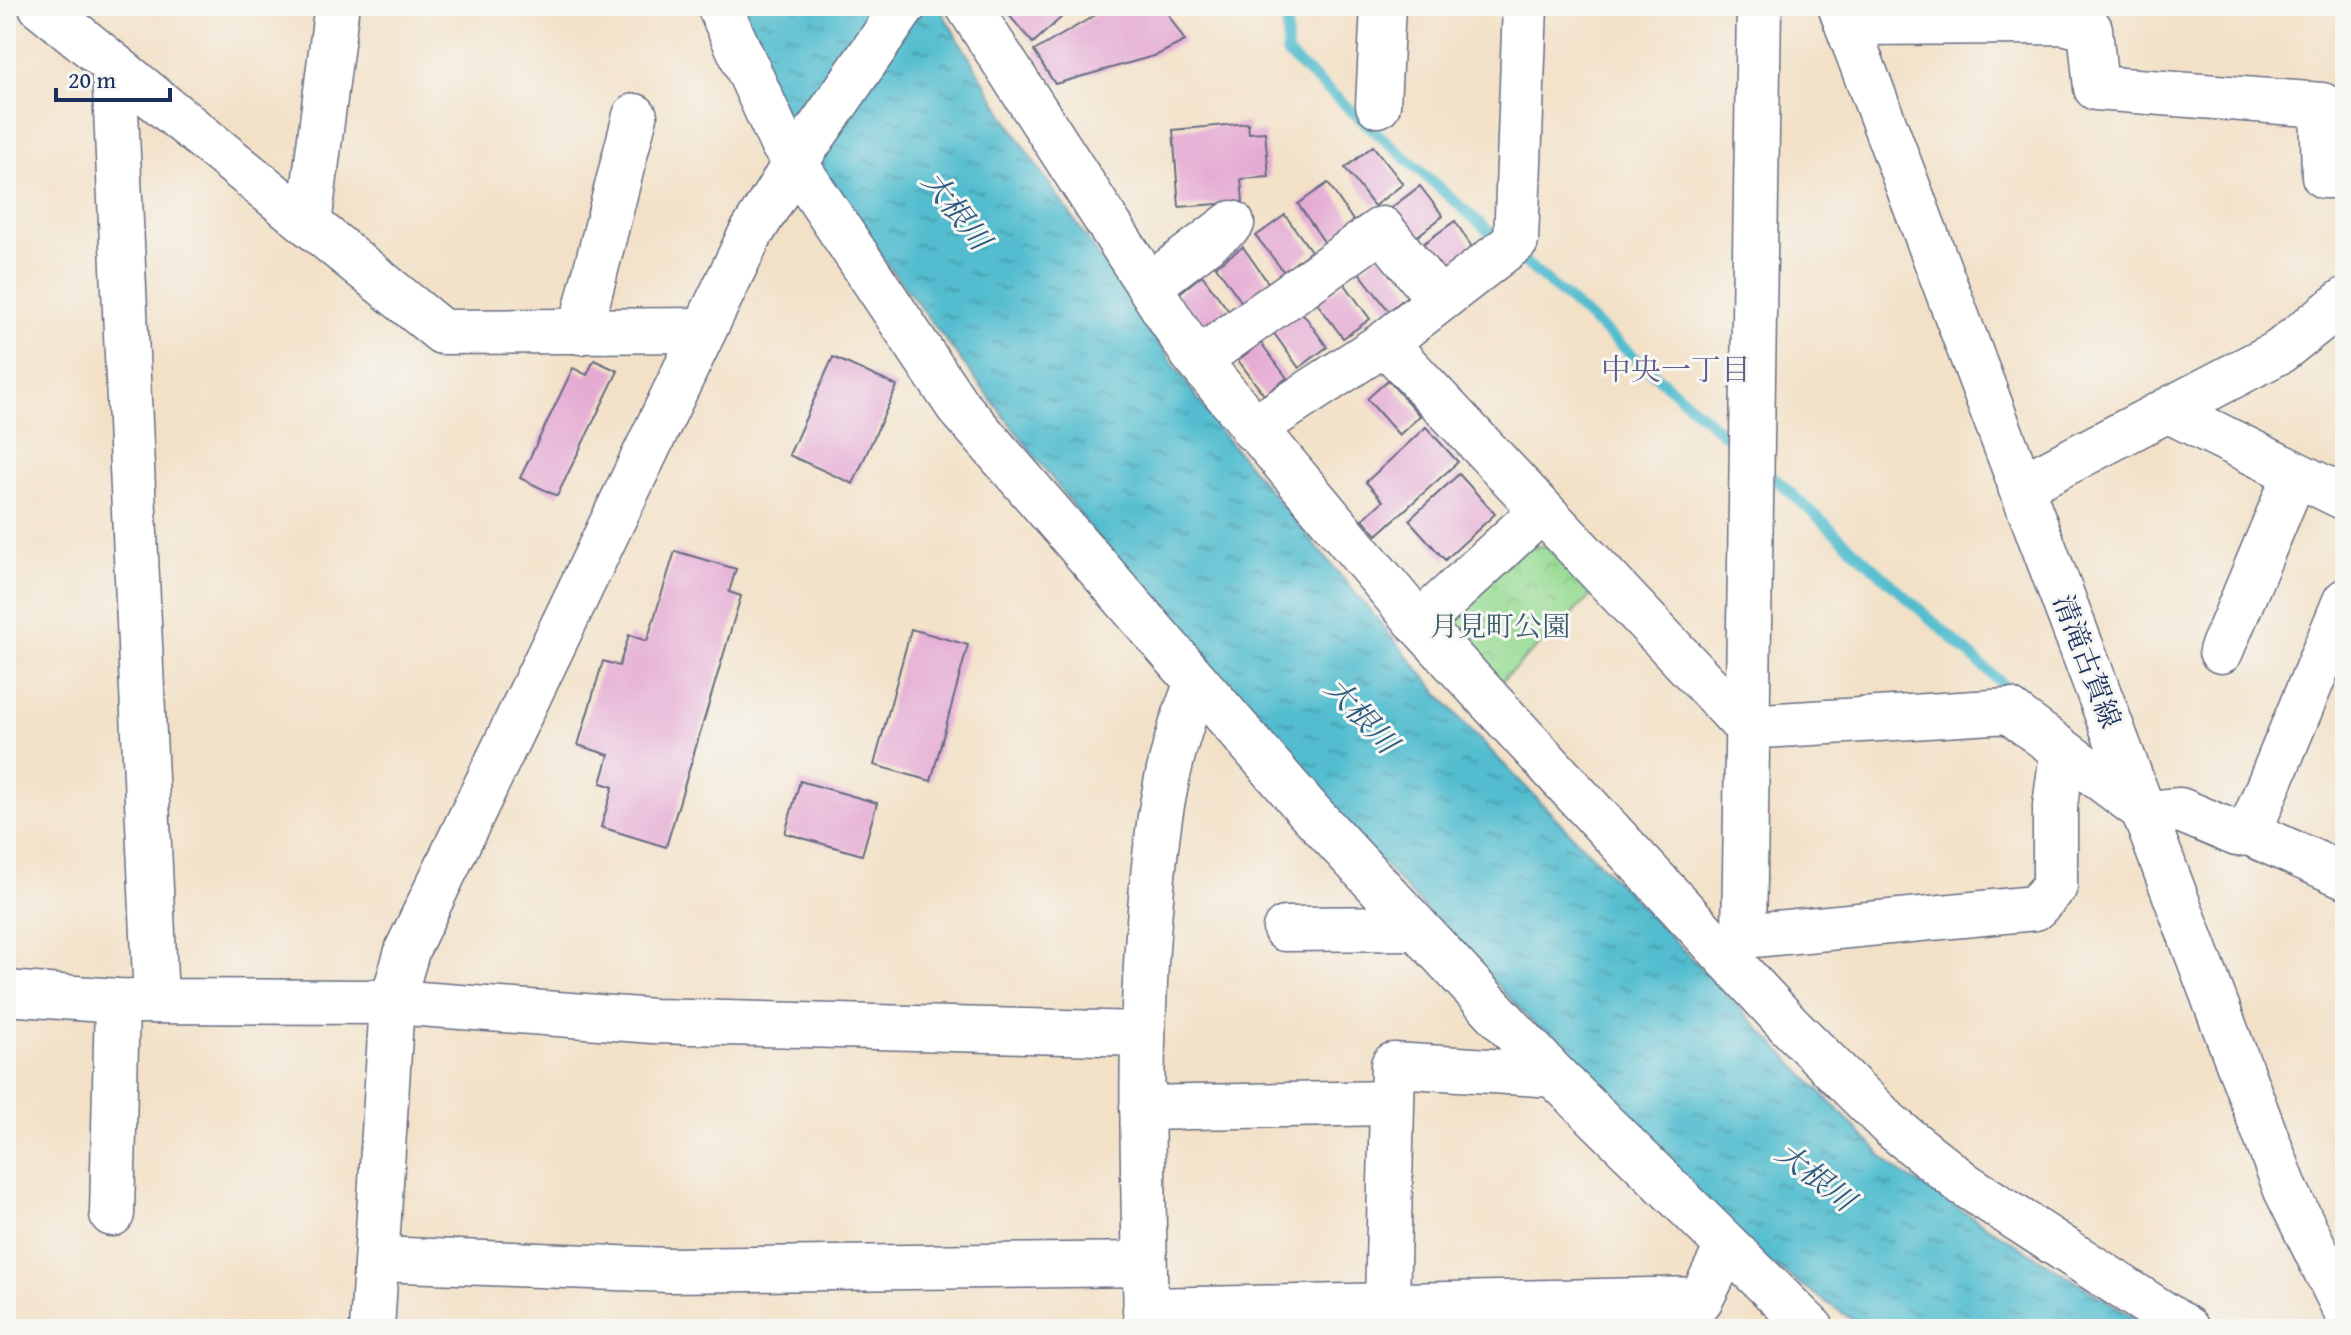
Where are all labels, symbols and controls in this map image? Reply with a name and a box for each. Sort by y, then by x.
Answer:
scale bar [56,52,170,102]
text: 20 m [68,62,116,97]
water label: 大根川 [912,161,1004,261]
district label: 中央一丁目 [1601,347,1751,391]
street label: 清滝古賀線 [2044,588,2132,734]
park label: 月見町公園 [1430,605,1570,646]
water label: 大根川 [1315,667,1411,765]
water label: 大根川 [1767,1131,1867,1223]

